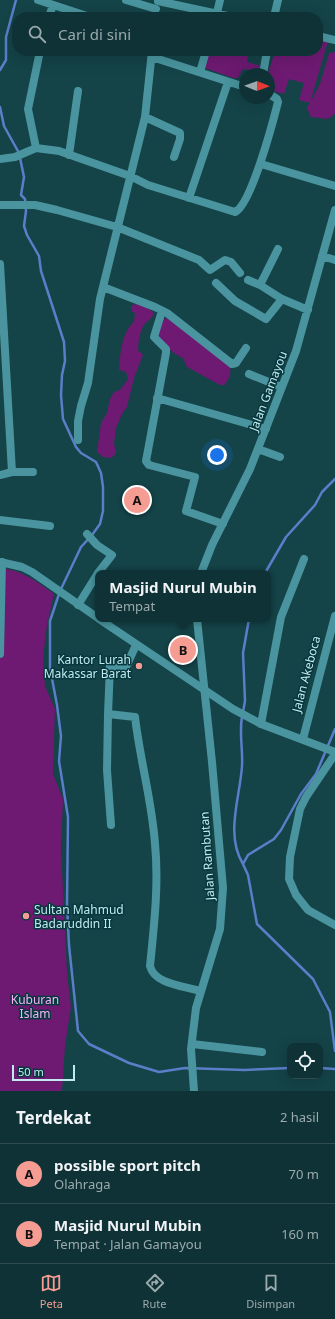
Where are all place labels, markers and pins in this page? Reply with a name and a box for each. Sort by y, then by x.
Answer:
pin: A [124,485,150,515]
pin: B [170,635,196,665]
place label: Kantor Lurah Makassar Barat [44,651,132,682]
marker: Kantor Lurah Makassar Barat [134,661,144,671]
place label: Sultan Mahmud Badaruddin II [34,901,124,932]
marker: Sultan Mahmud Badaruddin II [21,911,31,921]

